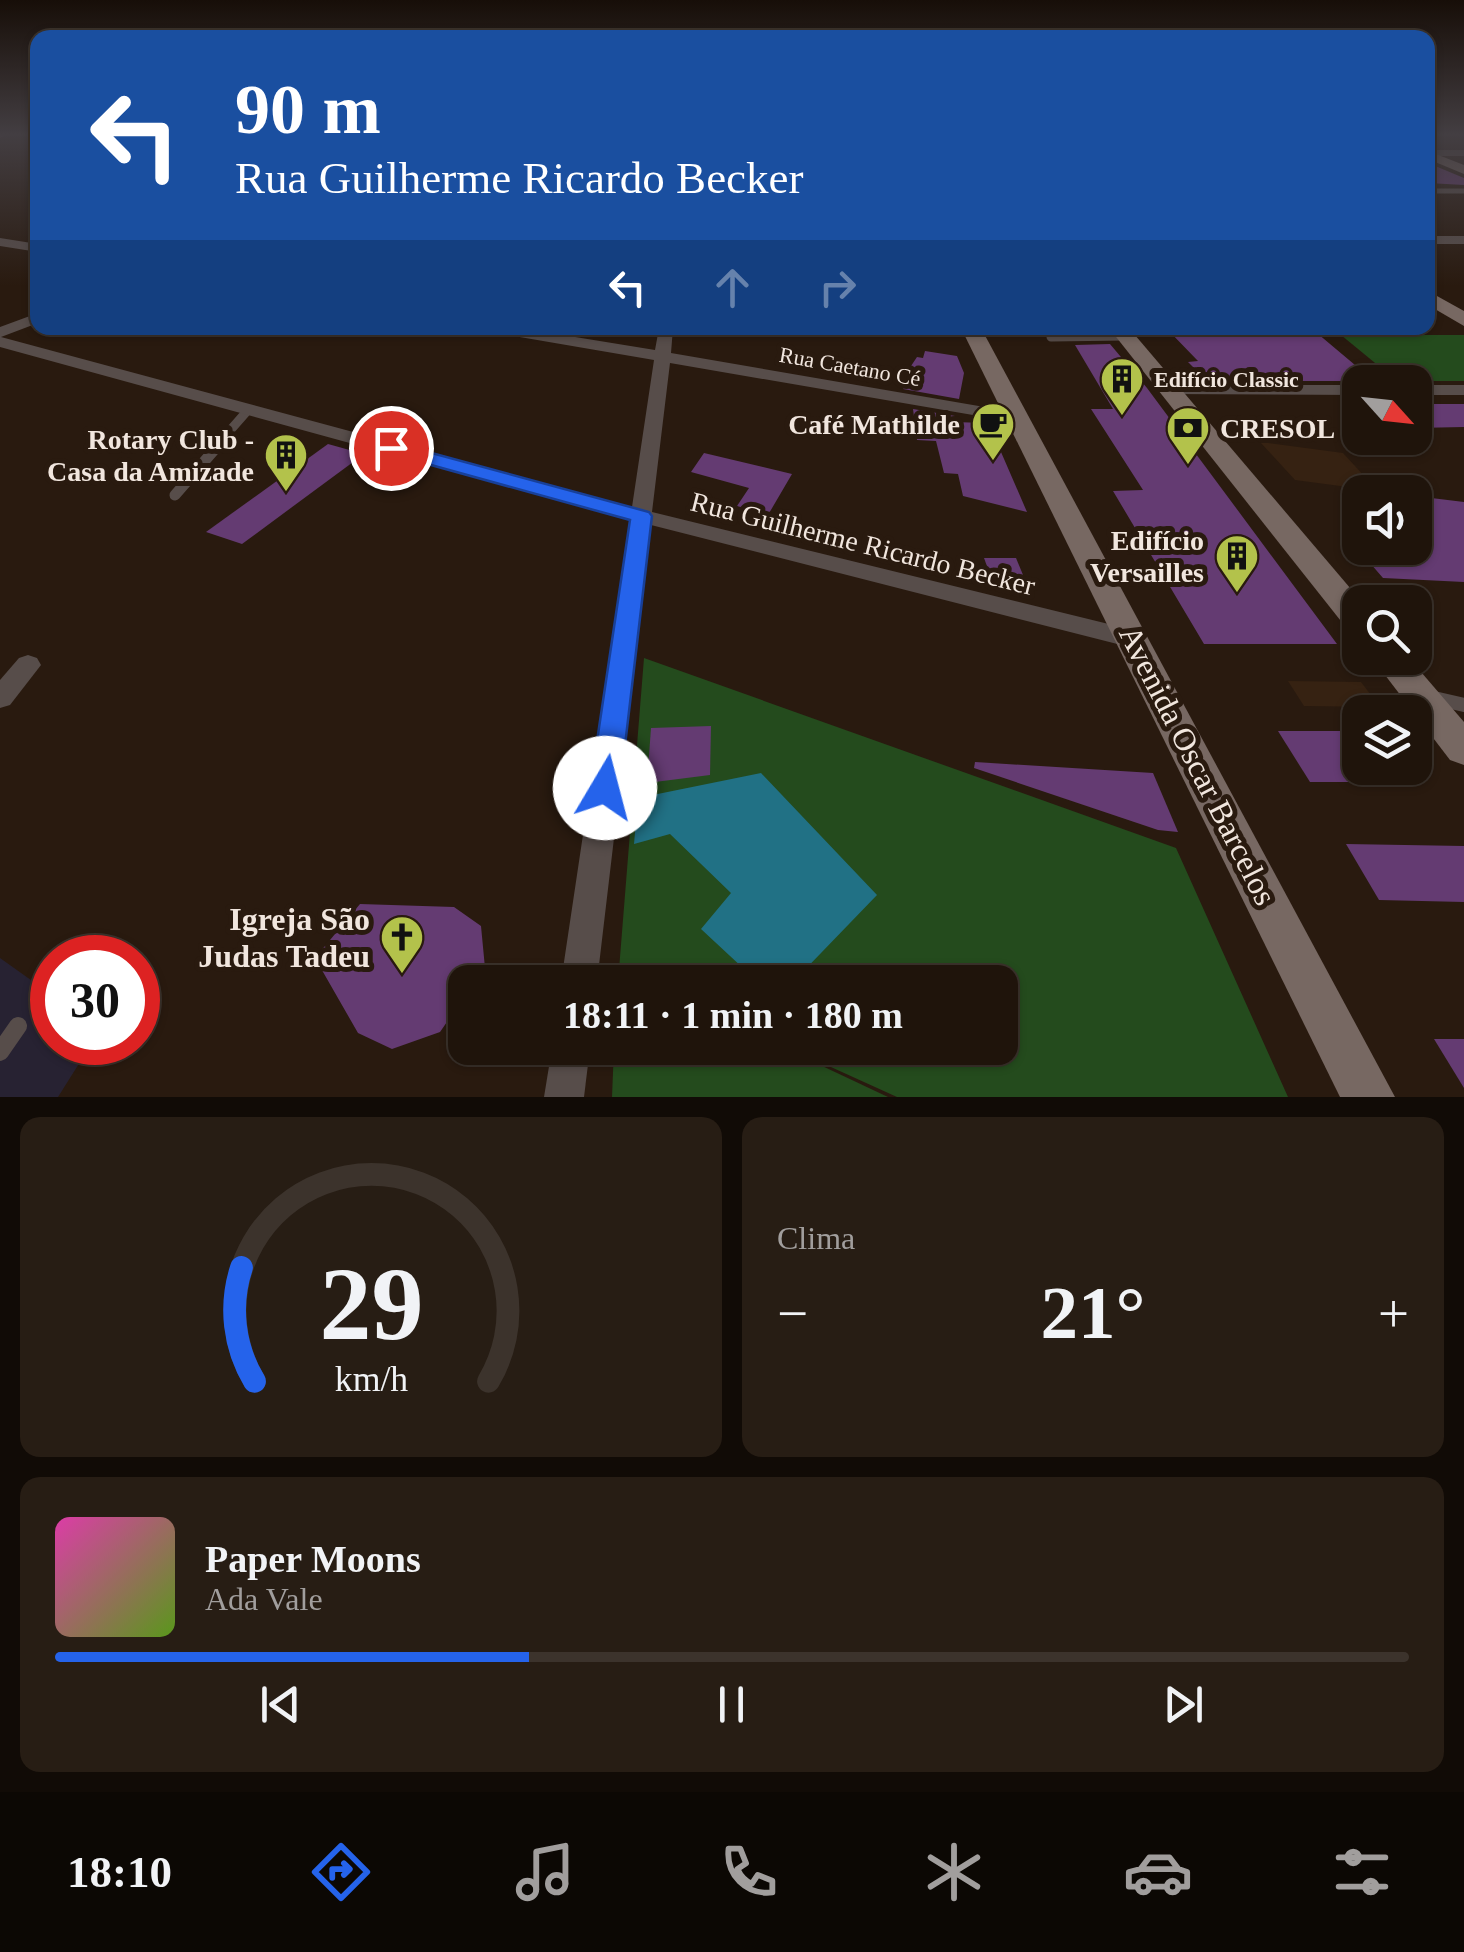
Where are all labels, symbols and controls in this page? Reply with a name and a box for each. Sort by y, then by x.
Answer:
icon: left [70,70,200,200]
text: 90 m [235,71,381,148]
text: Rua Guilherme Ricardo Becker [235,153,804,203]
icon: left [600,260,655,315]
icon: ahead [705,260,760,315]
icon: right [810,260,865,315]
street label: Rua Caetano Cé [777,342,922,391]
building icon: Edifício Classic [1099,356,1145,417]
north arrow [1342,365,1432,455]
map controls [1342,365,1432,785]
place label: Edifício Classic [1154,367,1299,392]
cafe icon: Café Mathilde [970,401,1016,462]
bank icon: CRESOL [1165,405,1211,466]
pin [349,406,434,491]
place label: Café Mathilde [788,409,960,440]
place label: CRESOL [1220,413,1335,444]
icon: arrive [364,421,419,476]
place label: Rotary Club - Casa da Amizade [47,424,254,487]
building icon: Rotary Club - Casa da Amizade [263,432,309,493]
button: sound [1342,475,1432,565]
street label: Rua Guilherme Ricardo Becker [688,486,1039,601]
place label: Edifício Versailles [1090,525,1204,588]
building icon: Edifício Versailles [1214,533,1260,594]
button: search [1342,585,1432,675]
street label: Avenida Oscar Barcelos [1112,619,1284,911]
button: layers [1342,695,1432,785]
position arrow [553,736,657,840]
place label: Igreja São Judas Tadeu [198,901,370,974]
church icon: Igreja São Judas Tadeu [379,914,425,975]
speed limit sign: 30 [30,935,160,1065]
text: 18:11 · 1 min · 180 m [563,994,903,1036]
text: Clima [777,1220,855,1256]
text: 29 [319,1246,423,1361]
text: 21° [1041,1271,1146,1354]
text: − [777,1283,808,1344]
text: + [1378,1283,1409,1344]
text: km/h [334,1359,408,1399]
text: Paper Moons [205,1538,421,1580]
text: Ada Vale [205,1581,323,1617]
icon: previous [253,1677,308,1732]
icon: pause [704,1677,759,1732]
icon: next [1156,1677,1211,1732]
icon: directions [306,1837,376,1907]
icon: music [510,1837,580,1907]
icon: phone [714,1837,784,1907]
icon: climate [919,1837,989,1907]
icon: car [1123,1837,1193,1907]
icon: filters [1327,1837,1397,1907]
text: 18:10 [67,1847,172,1897]

